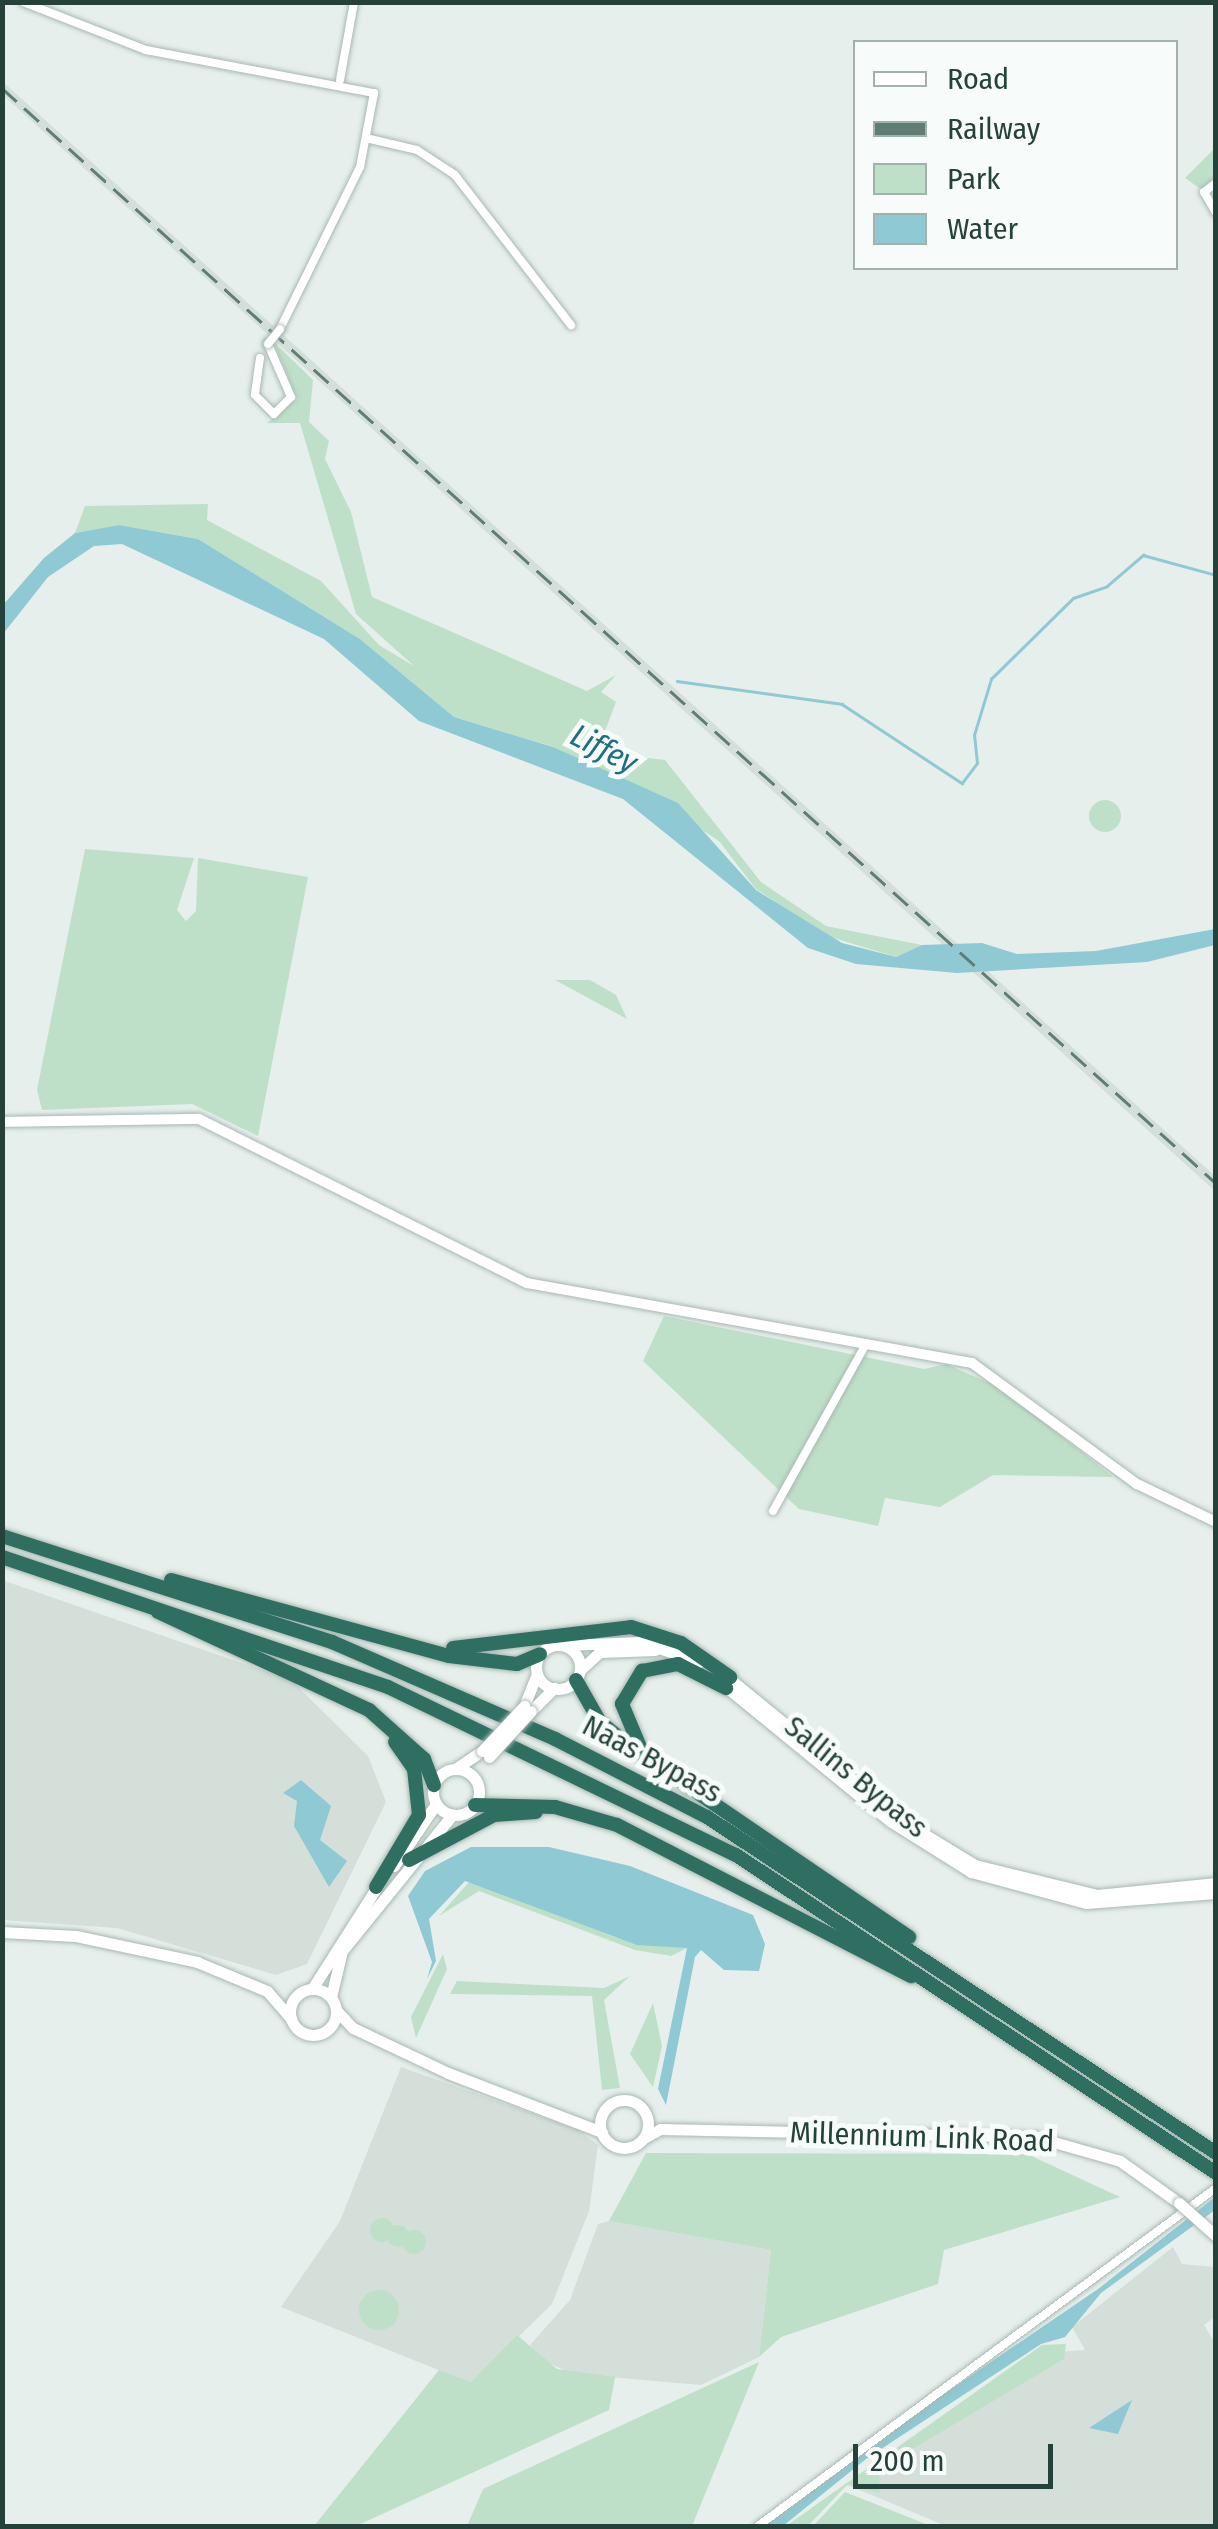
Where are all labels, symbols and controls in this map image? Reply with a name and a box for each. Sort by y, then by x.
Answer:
legend [853,40,1178,270]
text: Road [947,61,1009,97]
text: Railway [947,111,1040,147]
text: Park [947,161,1000,197]
text: Water [947,211,1018,247]
water label: Liffey [564,716,644,782]
street label: Naas Bypass [576,1707,728,1811]
street label: Sallins Bypass [777,1708,935,1846]
street label: Millennium Link Road [789,2114,1055,2160]
scale bar [858,2424,1058,2486]
text: 200 m [870,2443,945,2479]

